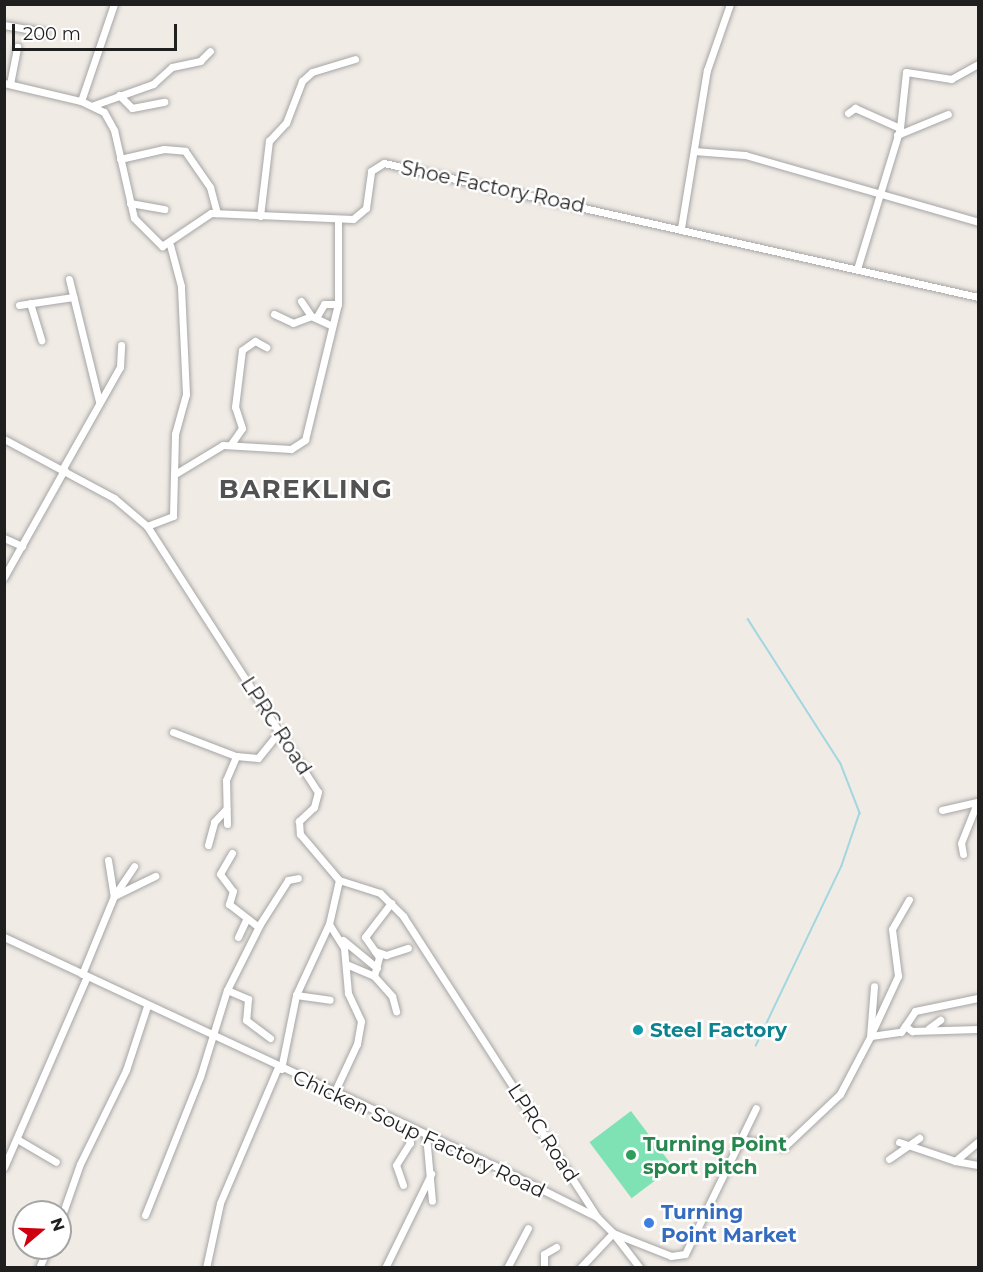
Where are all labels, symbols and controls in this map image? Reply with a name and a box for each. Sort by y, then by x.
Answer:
scale bar [15,12,180,50]
text: 200 m [23,23,81,45]
street label: Shoe Factory Road [399,156,587,218]
district label: BAREKLING [219,474,393,506]
street label: LPRC Road [235,672,317,780]
place label: Steel Factory [650,1018,787,1042]
marker: Steel Factory [631,1023,645,1037]
street label: Chicken Soup Factory Road [289,1065,549,1203]
street label: LPRC Road [502,1079,584,1187]
place label: Turning Point sport pitch [643,1132,787,1179]
marker: Turning Point sport pitch [624,1148,638,1162]
north arrow [12,1200,72,1260]
place label: Turning Point Market [661,1200,797,1247]
text: N [47,1215,69,1234]
marker: Turning Point Market [642,1216,656,1230]

